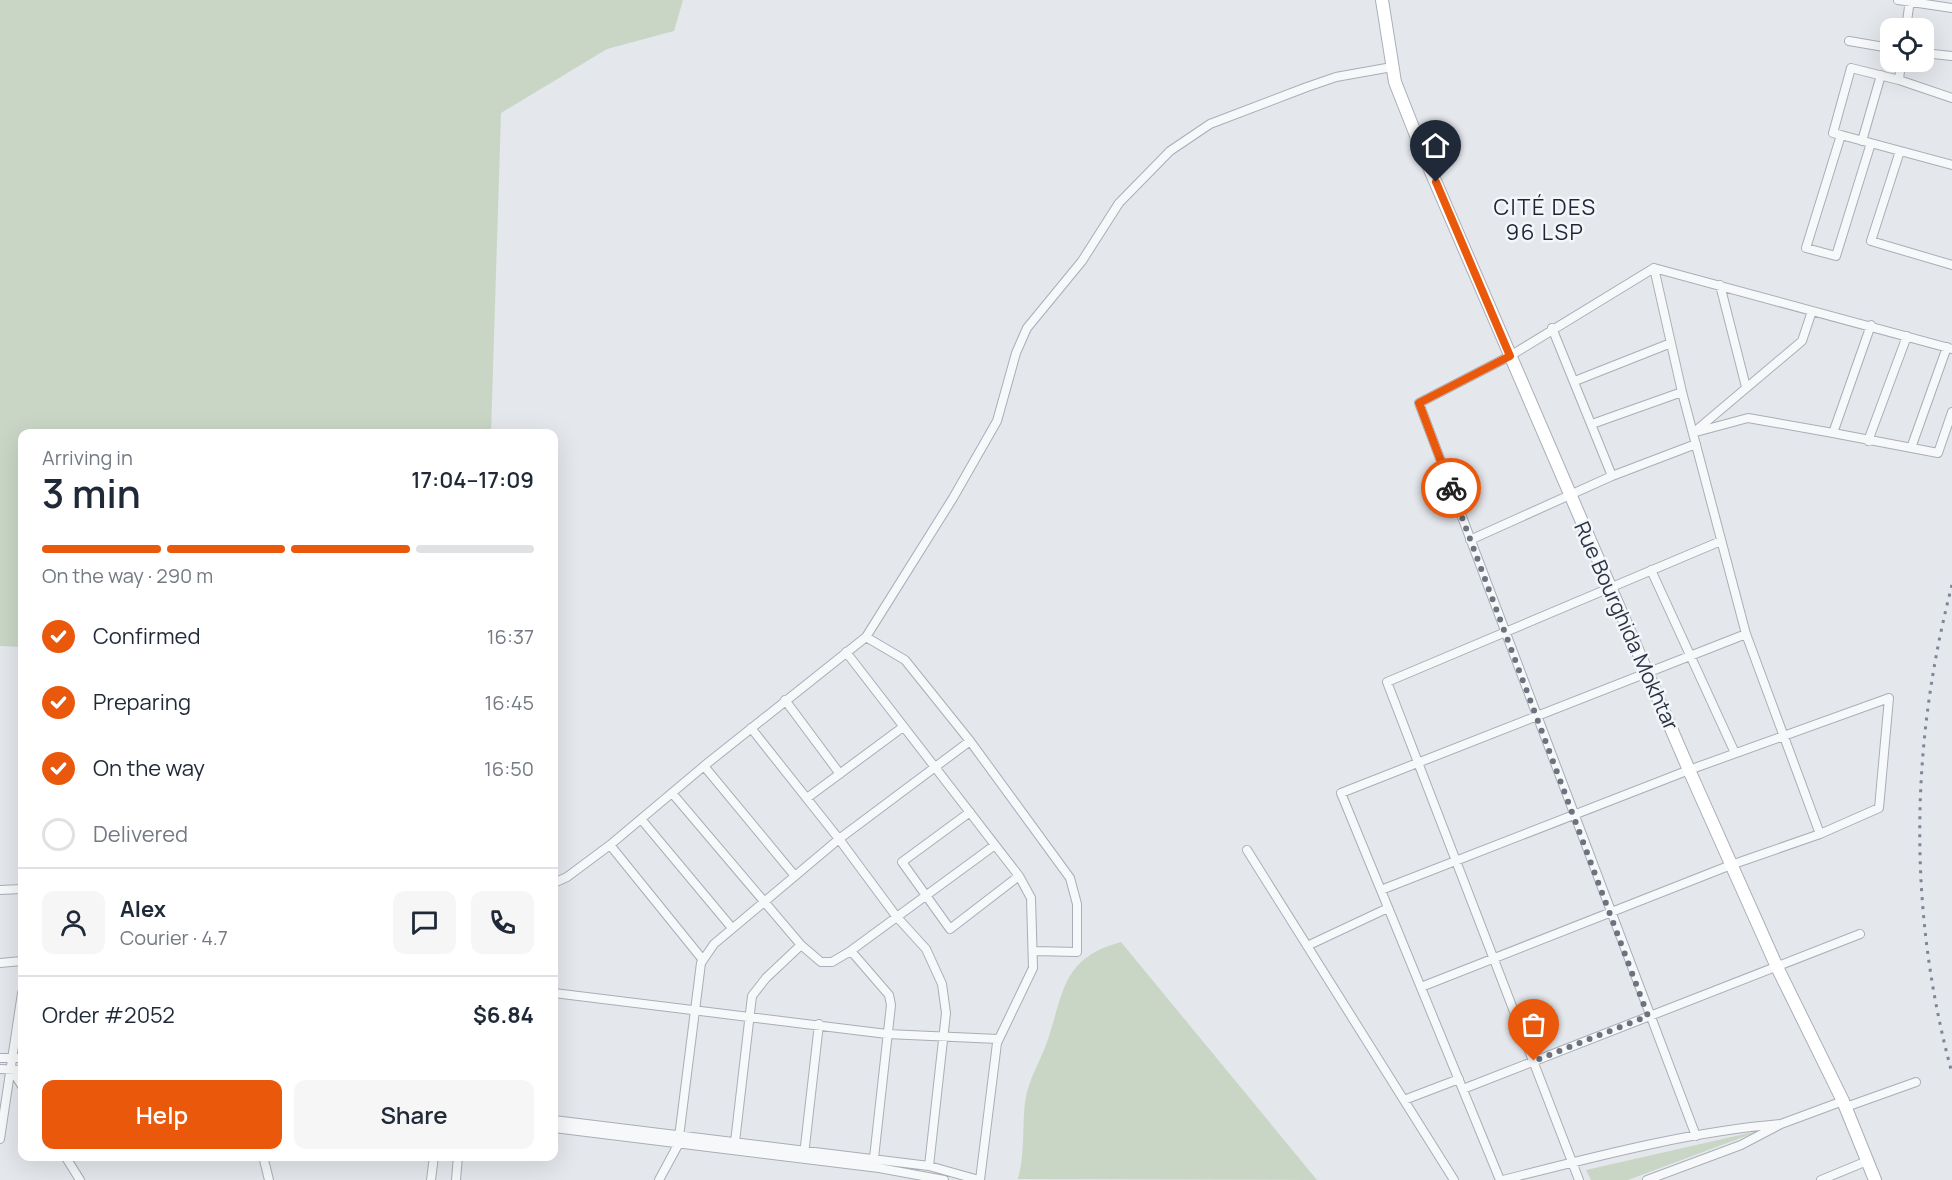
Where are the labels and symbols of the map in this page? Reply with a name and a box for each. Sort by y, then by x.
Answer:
pin [1410,120,1461,182]
district label: CITÉ DES 96 LSP [1493,192,1597,247]
courier [1421,458,1481,518]
street label: Rue Bourghida Mokhtar [1568,517,1686,735]
pin [1508,999,1559,1061]

